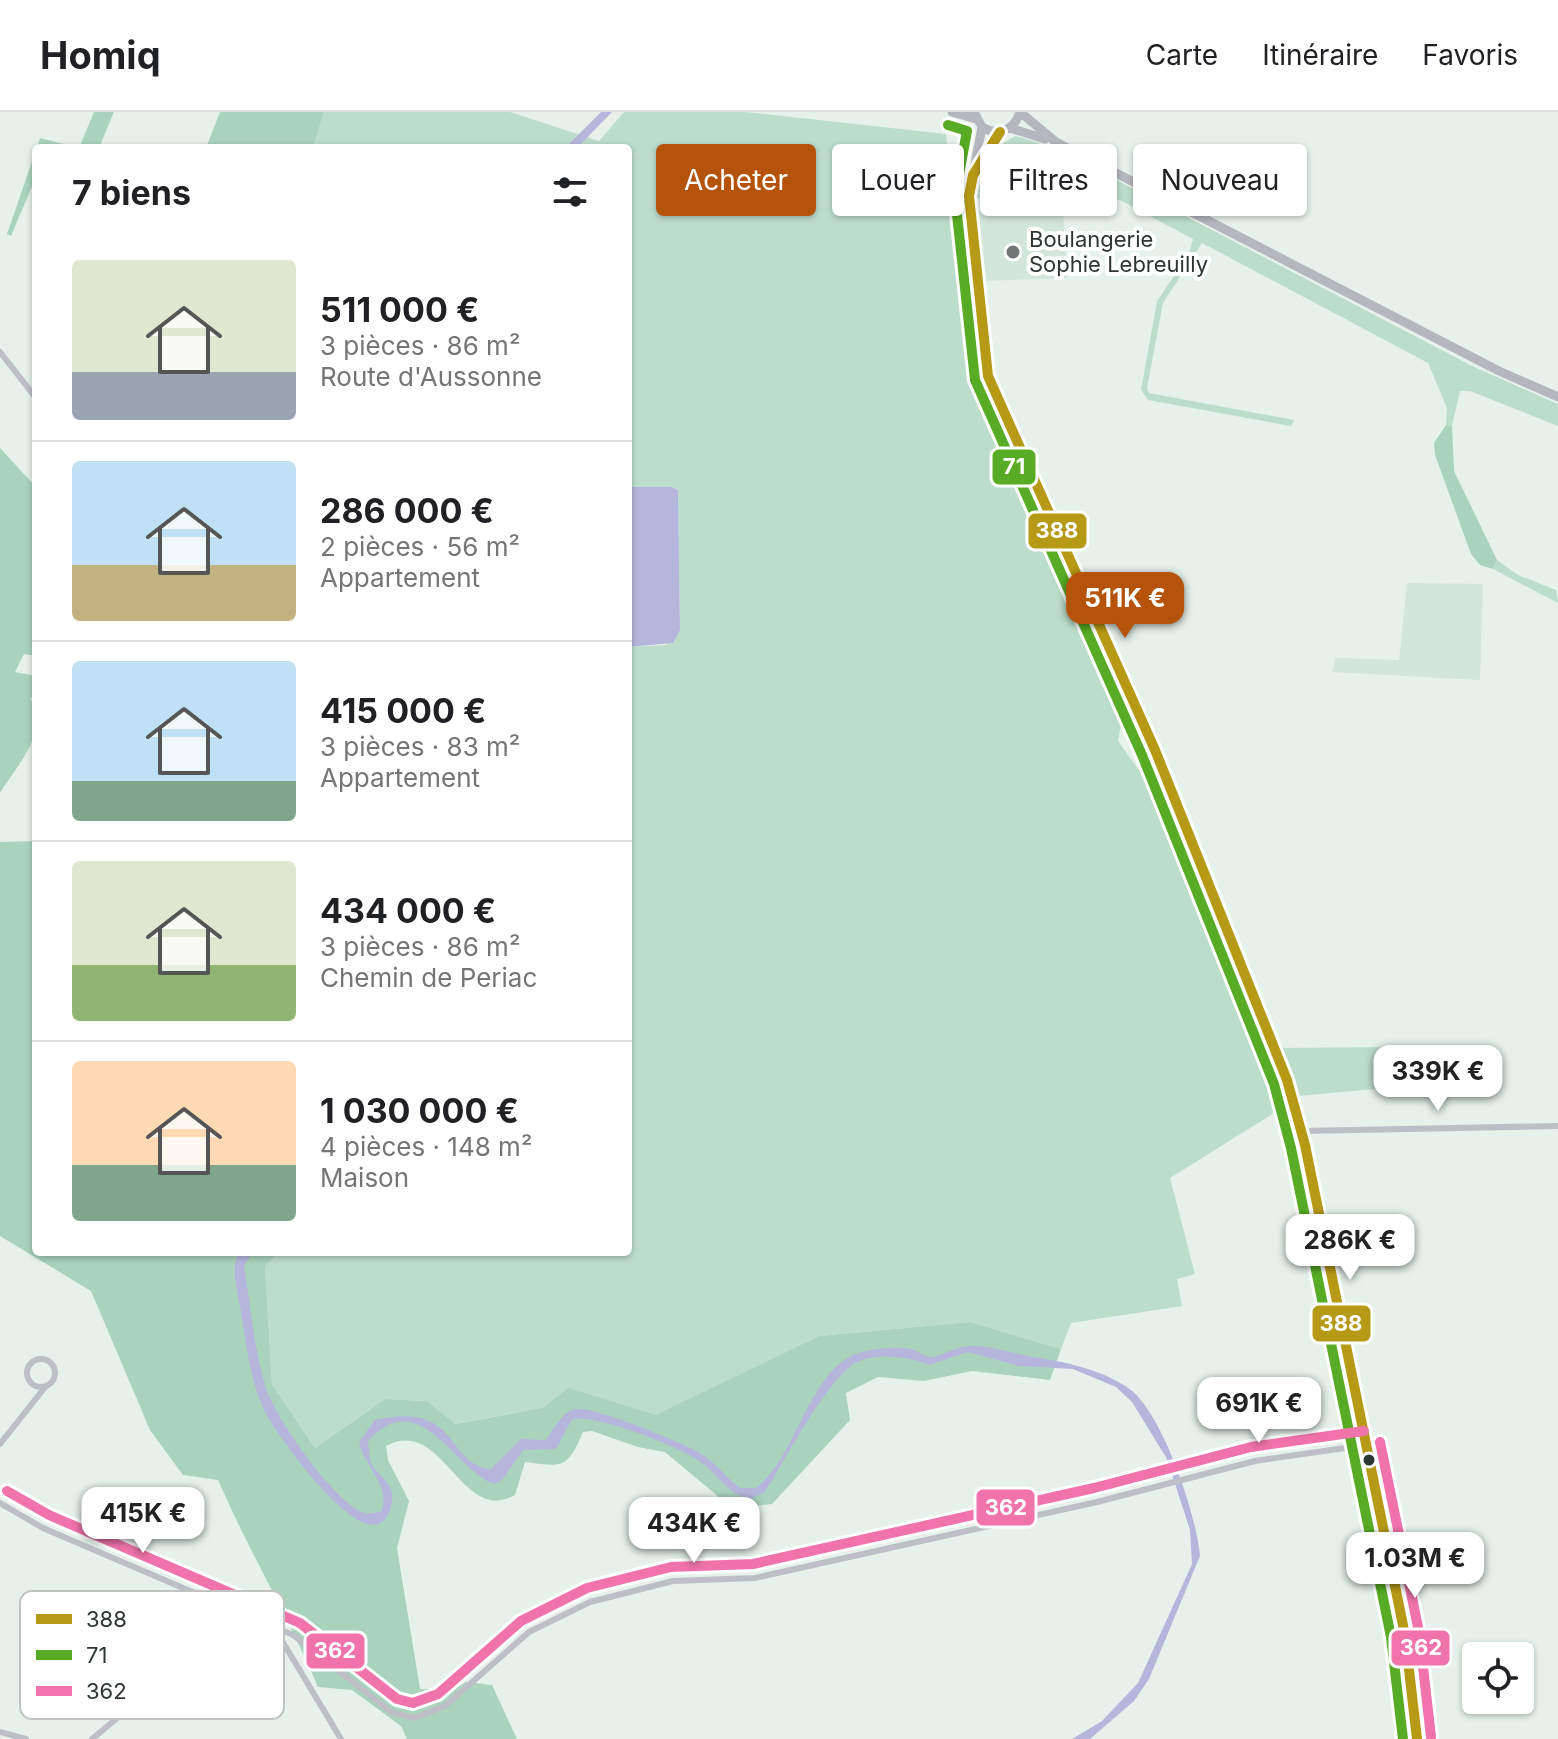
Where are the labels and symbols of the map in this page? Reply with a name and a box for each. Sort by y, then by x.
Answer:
place label: Boulangerie Sophie Lebreuilly [1029,226,1208,277]
marker: Boulangerie Sophie Lebreuilly [1004,243,1022,261]
line badge: 71 [991,448,1037,486]
text: 71 [1003,453,1025,479]
line badge: 388 [1027,512,1088,550]
text: 388 [1036,517,1078,543]
pin: 511K € [1060,572,1190,640]
pin: 339K € [1373,1045,1503,1113]
pin: 286K € [1285,1214,1415,1282]
line badge: 388 [1311,1304,1372,1343]
text: 388 [1320,1310,1362,1336]
pin: 691K € [1194,1377,1324,1445]
unlabelled marker [1361,1452,1377,1468]
pin: 415K € [78,1487,208,1555]
line badge: 362 [975,1488,1036,1527]
text: 362 [985,1494,1027,1520]
pin: 434K € [629,1497,759,1565]
pin: 1.03M € [1341,1532,1489,1600]
legend [20,1591,284,1719]
text: 388 [86,1606,127,1632]
line badge: 362 [1390,1629,1451,1667]
line badge: 362 [305,1632,366,1670]
text: 362 [1400,1634,1442,1660]
text: 362 [314,1637,356,1663]
text: 71 [86,1642,107,1668]
text: 362 [86,1678,127,1704]

